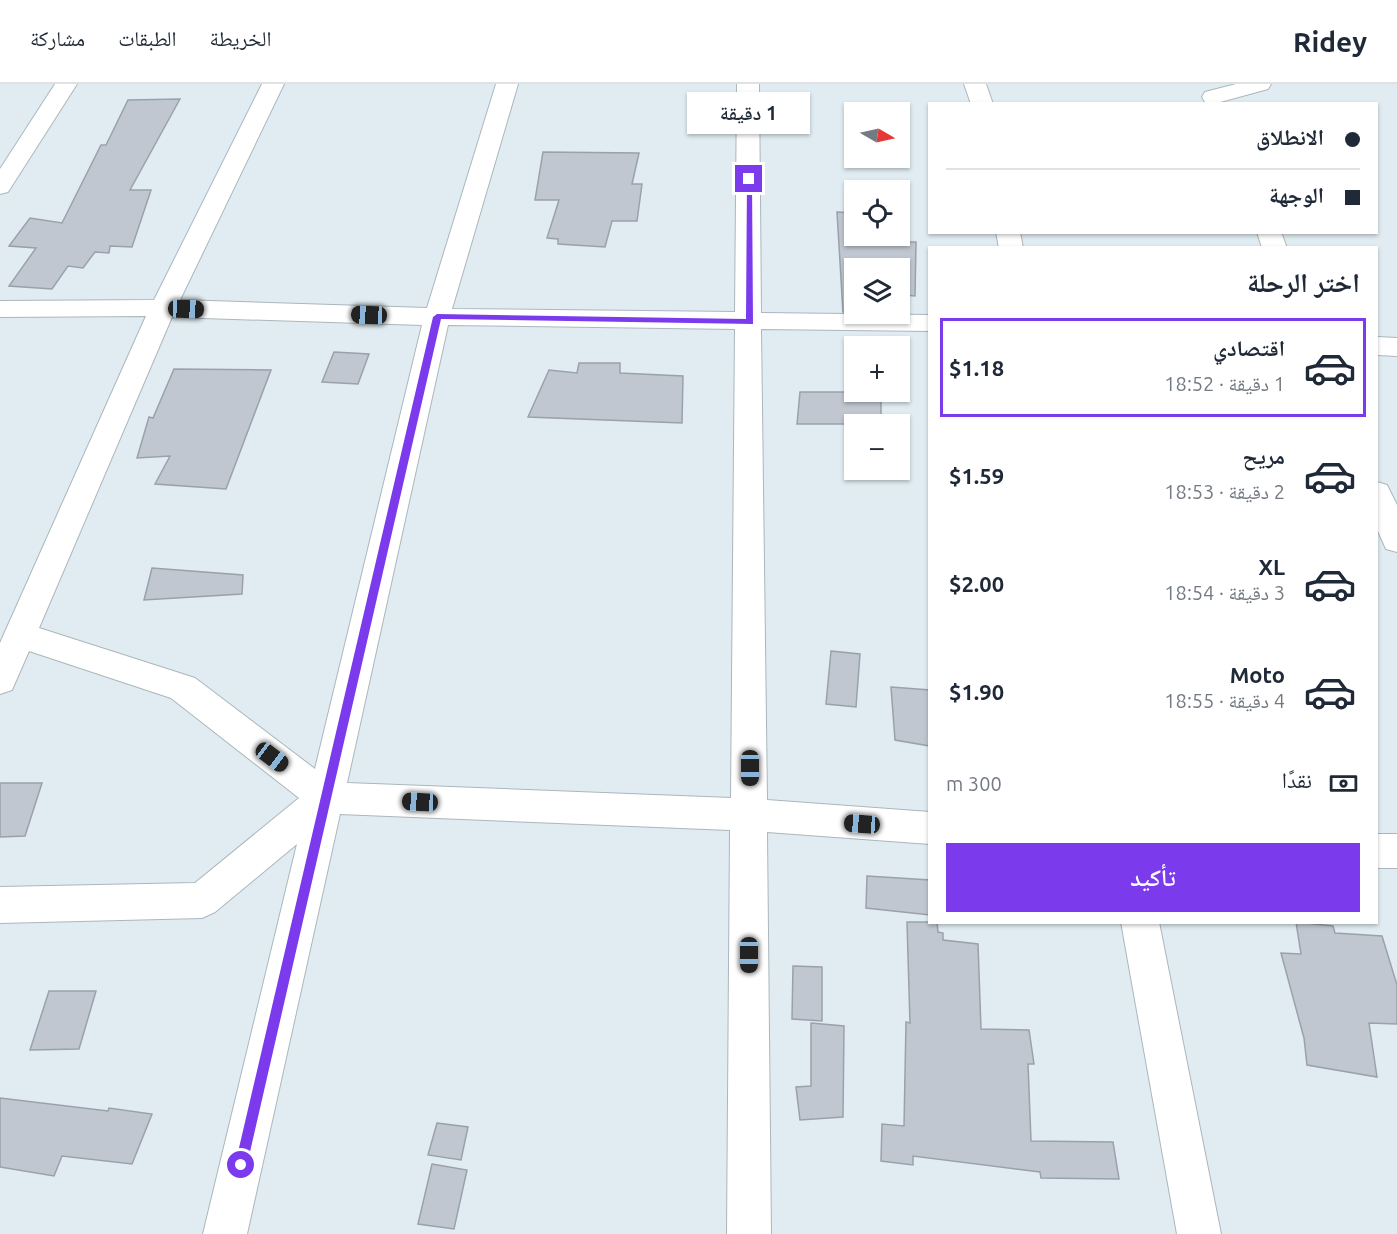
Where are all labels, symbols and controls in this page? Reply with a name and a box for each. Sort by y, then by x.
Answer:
text: مشاركة [30,26,85,50]
text: الطبقات [118,26,177,50]
text: الخريطة [210,26,271,50]
text: Ridey [1293,26,1367,57]
callout: 1 دقيقة [688,92,810,134]
text: 1 دقيقة [720,101,777,124]
north arrow [844,102,910,168]
map controls [844,102,910,480]
text: الانطلاق [1256,124,1324,149]
route end [735,165,762,192]
button: locate [844,180,910,246]
text: الوجهة [1269,182,1324,207]
button: layers [844,258,910,324]
text: اختر الرحلة [1247,267,1360,297]
car [168,299,204,319]
car [351,305,387,325]
text: اقتصادي [1213,335,1285,360]
button: + [844,336,910,402]
icon: car [1303,341,1357,395]
text: $1.18 [949,355,1004,380]
text: 1 دقيقة · 18:52 [1164,372,1285,395]
button: − [844,414,910,480]
text: مريح [1242,443,1285,468]
icon: car [1303,449,1357,503]
text: $1.59 [949,463,1004,488]
text: 2 دقيقة · 18:53 [1164,480,1285,503]
text: XL [1258,554,1285,579]
icon: car [1303,557,1357,611]
text: $2.00 [949,571,1004,596]
text: 3 دقيقة · 18:54 [1164,581,1285,604]
text: Moto [1230,662,1285,687]
icon: car [1303,665,1357,719]
text: $1.90 [949,679,1004,704]
text: 4 دقيقة · 18:55 [1164,689,1285,712]
car [252,739,292,775]
car [741,750,759,786]
text: نقدًا [1282,767,1312,792]
icon: cash [1327,767,1360,800]
text: 300 m [946,772,1002,795]
car [402,792,438,812]
car [843,814,881,834]
button: تأكيد [946,843,1360,912]
car [740,937,758,973]
route start [227,1151,254,1178]

